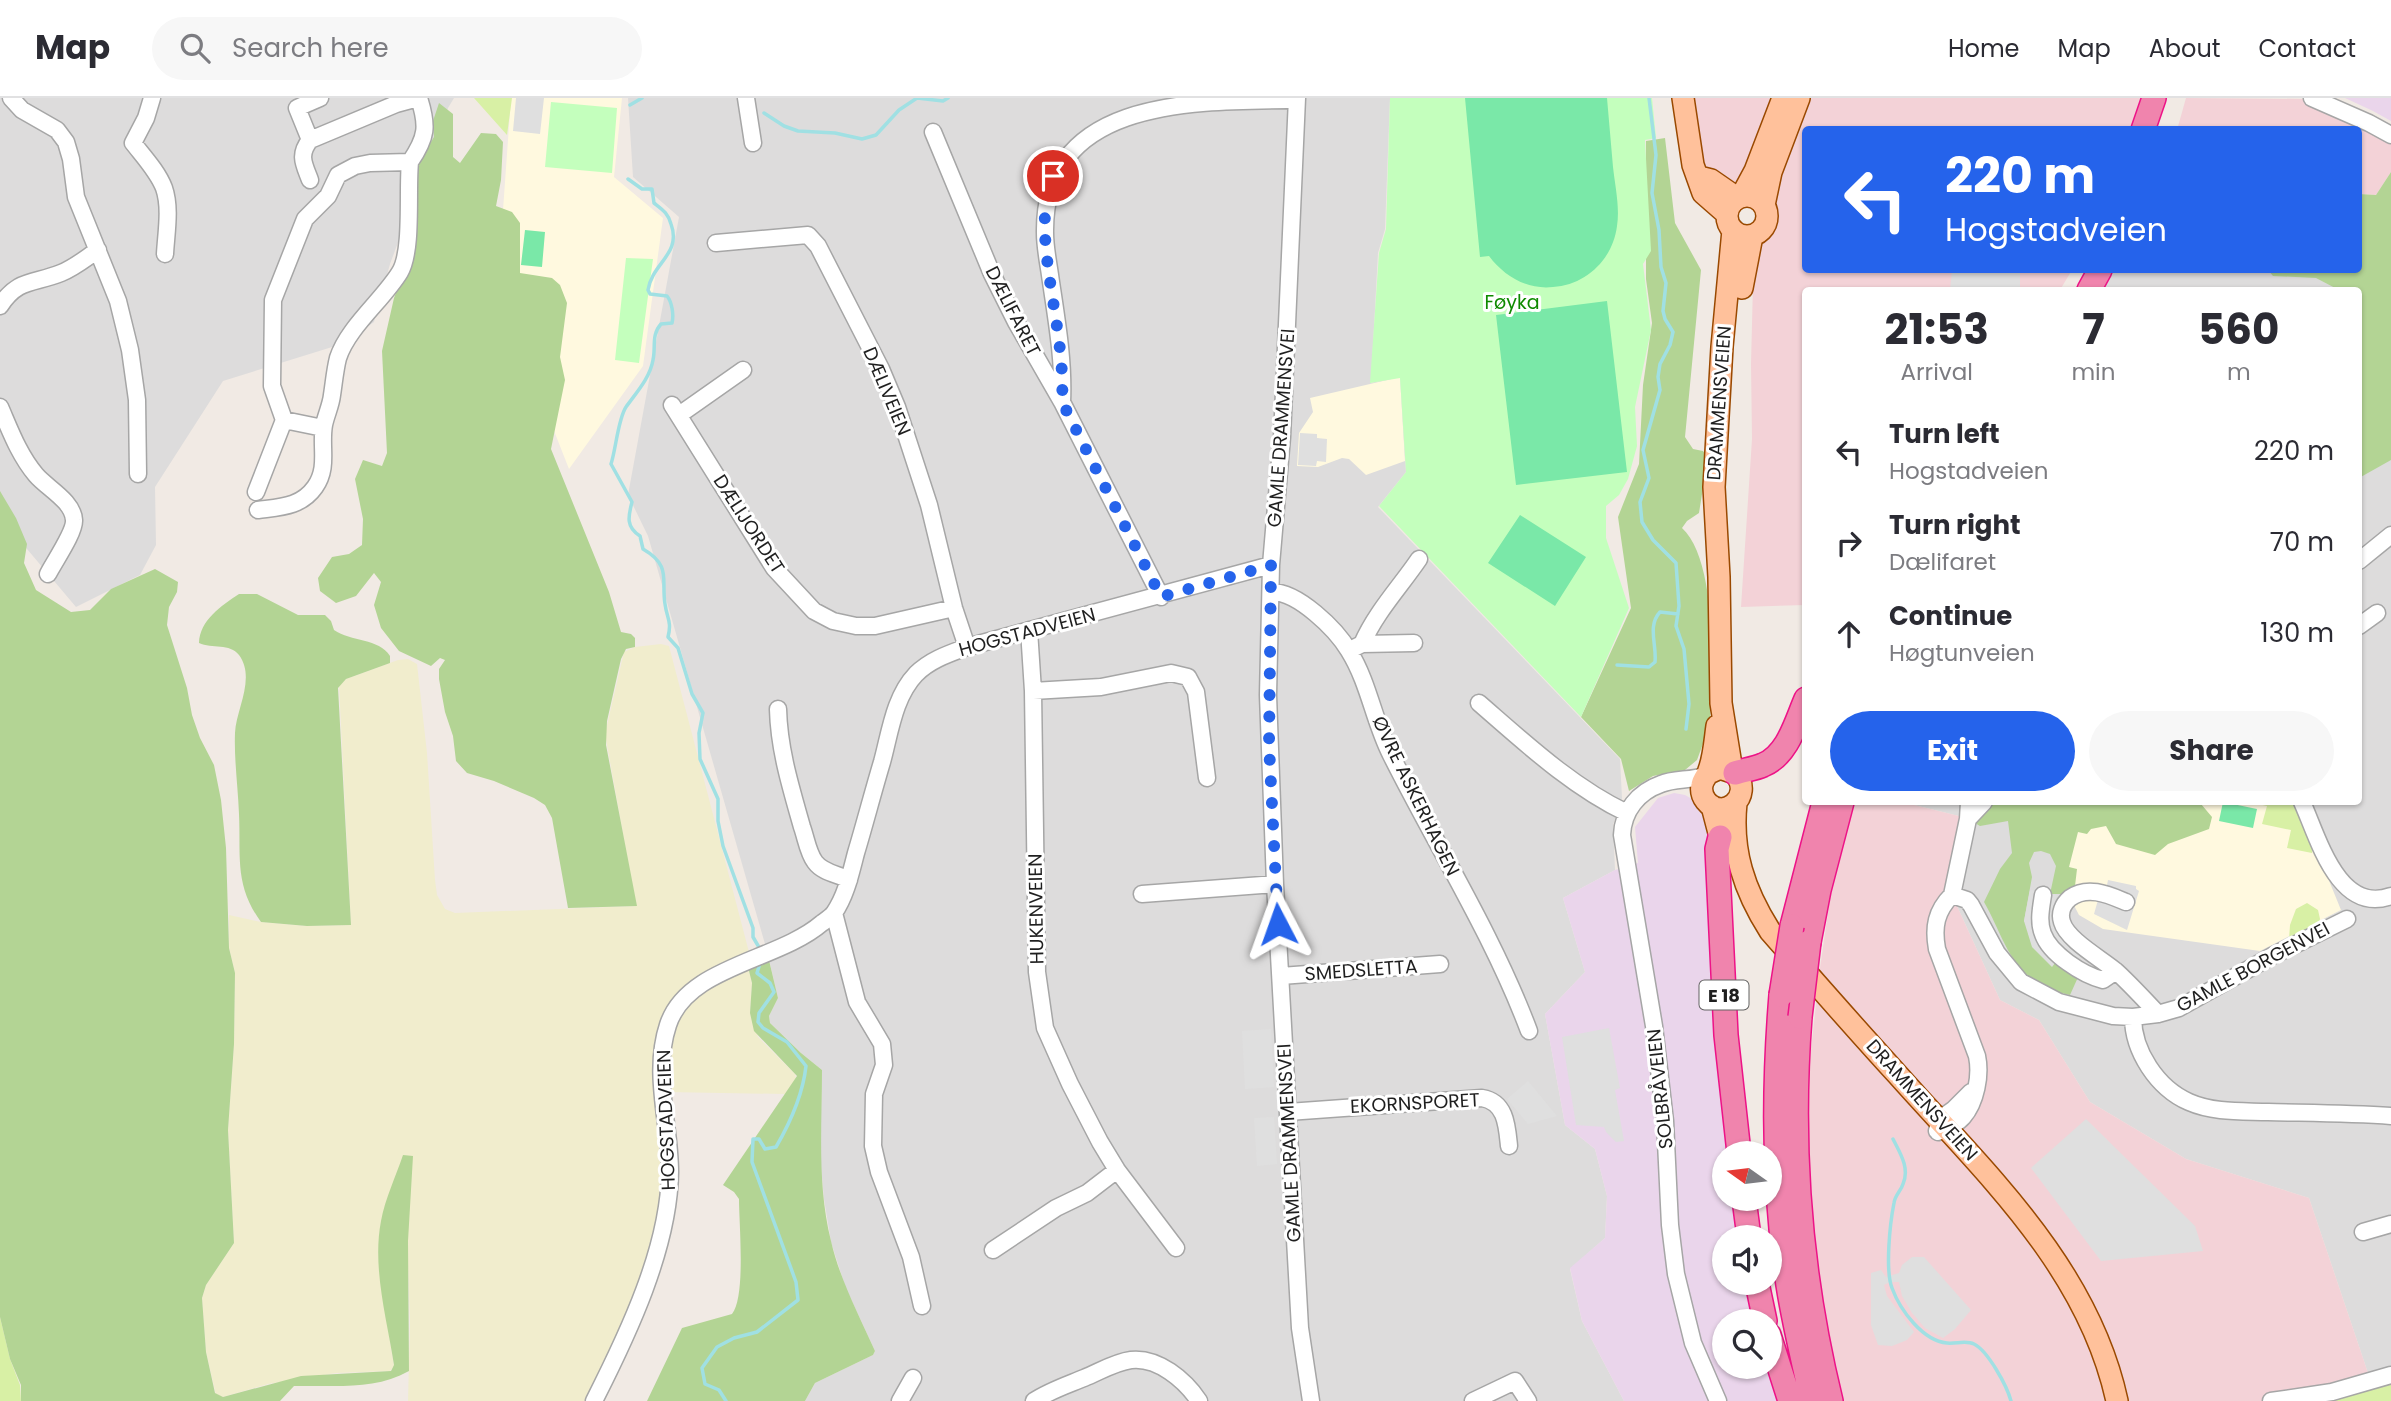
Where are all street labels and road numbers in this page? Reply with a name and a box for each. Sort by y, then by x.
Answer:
street label: DÆLIFARET [979,261,1047,361]
street label: DRAMMENSVEIEN [1700,325,1738,481]
street label: GAMLE DRAMMENSVEI [1261,328,1301,528]
street label: DÆLIVEIEN [856,343,918,439]
street label: DÆLIJORDET [707,469,791,579]
street label: HOGSTADVEIEN [955,601,1099,663]
street label: ØVRE ASKERHAGEN [1366,712,1466,880]
street label: HUKENVEIEN [1022,853,1050,965]
street label: GAMLE BORGENVEI [2171,915,2335,1019]
street label: SMEDSLETTA [1304,953,1419,987]
road number: E 18 [1700,980,1748,1010]
street label: SOLBRÅVEIEN [1640,1028,1680,1150]
street label: DRAMMENSVEIEN [1860,1033,1984,1167]
street label: GAMLE DRAMMENSVEI [1270,1043,1308,1243]
street label: HOGSTADVEIEN [650,1049,682,1191]
street label: EKORNSPORET [1350,1086,1480,1120]

